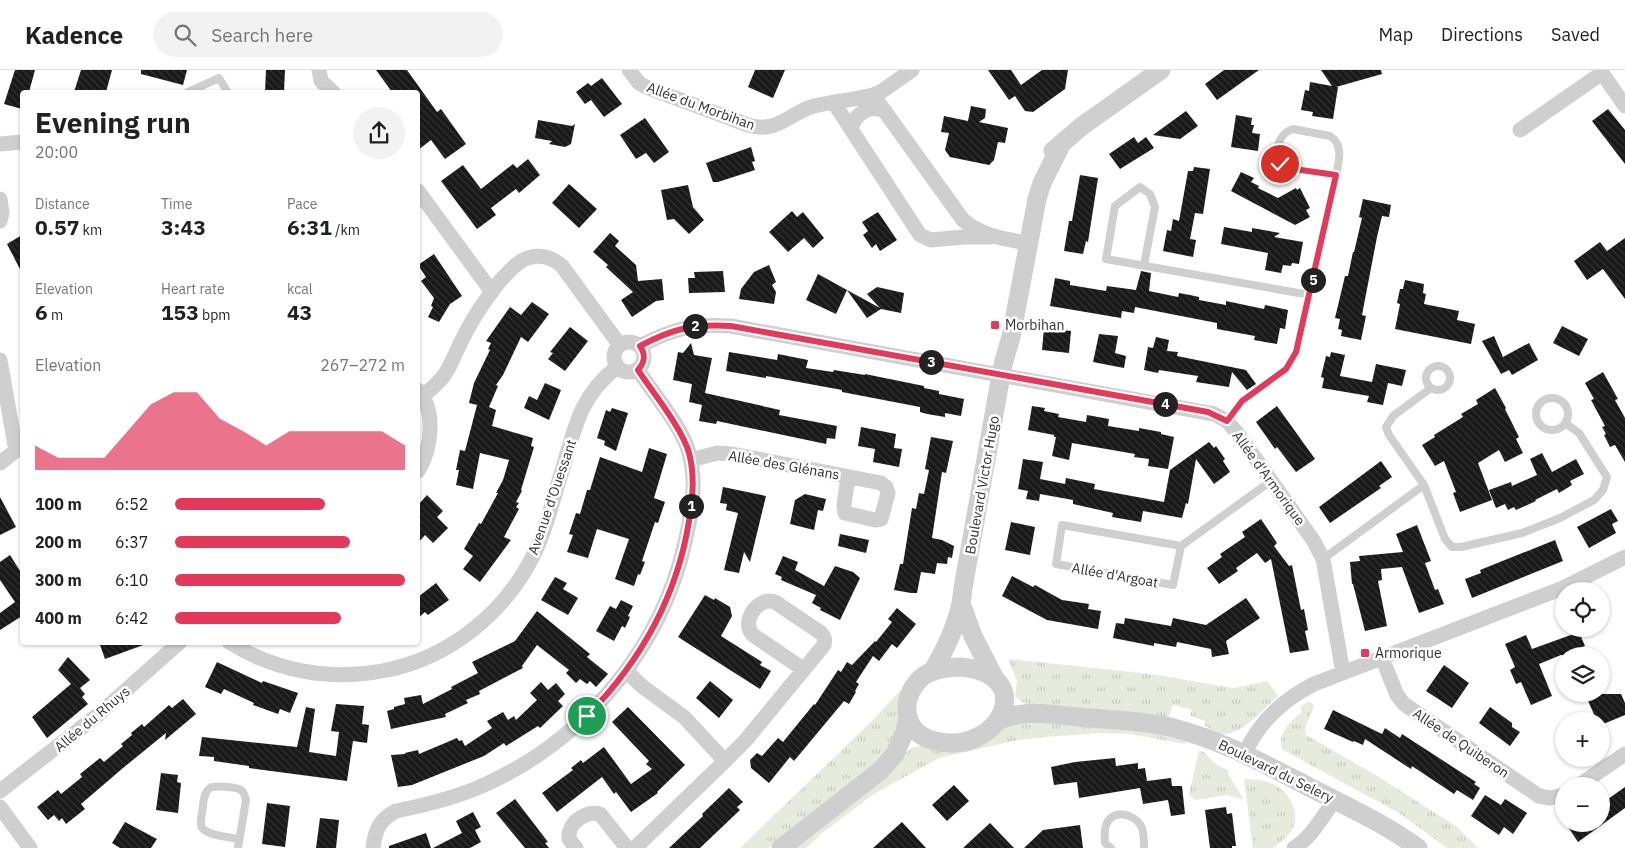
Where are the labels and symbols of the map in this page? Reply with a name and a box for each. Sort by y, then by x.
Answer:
street label: Allée du Morbihan [644,78,758,134]
pin [1259,143,1301,185]
pin: 5 [1300,268,1326,292]
pin: 2 [682,314,708,338]
place label: Morbihan [1005,316,1064,334]
marker: Morbihan [989,319,1001,331]
pin: 3 [918,350,944,374]
pin: 4 [1152,392,1178,416]
street label: Boulevard Victor Hugo [961,414,1003,556]
street label: Allée d'Armorique [1229,427,1310,529]
street label: Avenue d'Ouessant [524,437,580,557]
street label: Allée des Glénans [727,446,841,484]
pin: 1 [678,494,704,518]
street label: Allée d'Argoat [1070,559,1160,591]
place label: Armorique [1375,644,1442,662]
marker: Armorique [1359,647,1371,659]
street label: Allée du Rhuys [51,682,134,756]
pin [566,695,608,737]
street label: Allée de Quiberon [1409,704,1513,782]
street label: Boulevard du Selery [1215,735,1337,807]

